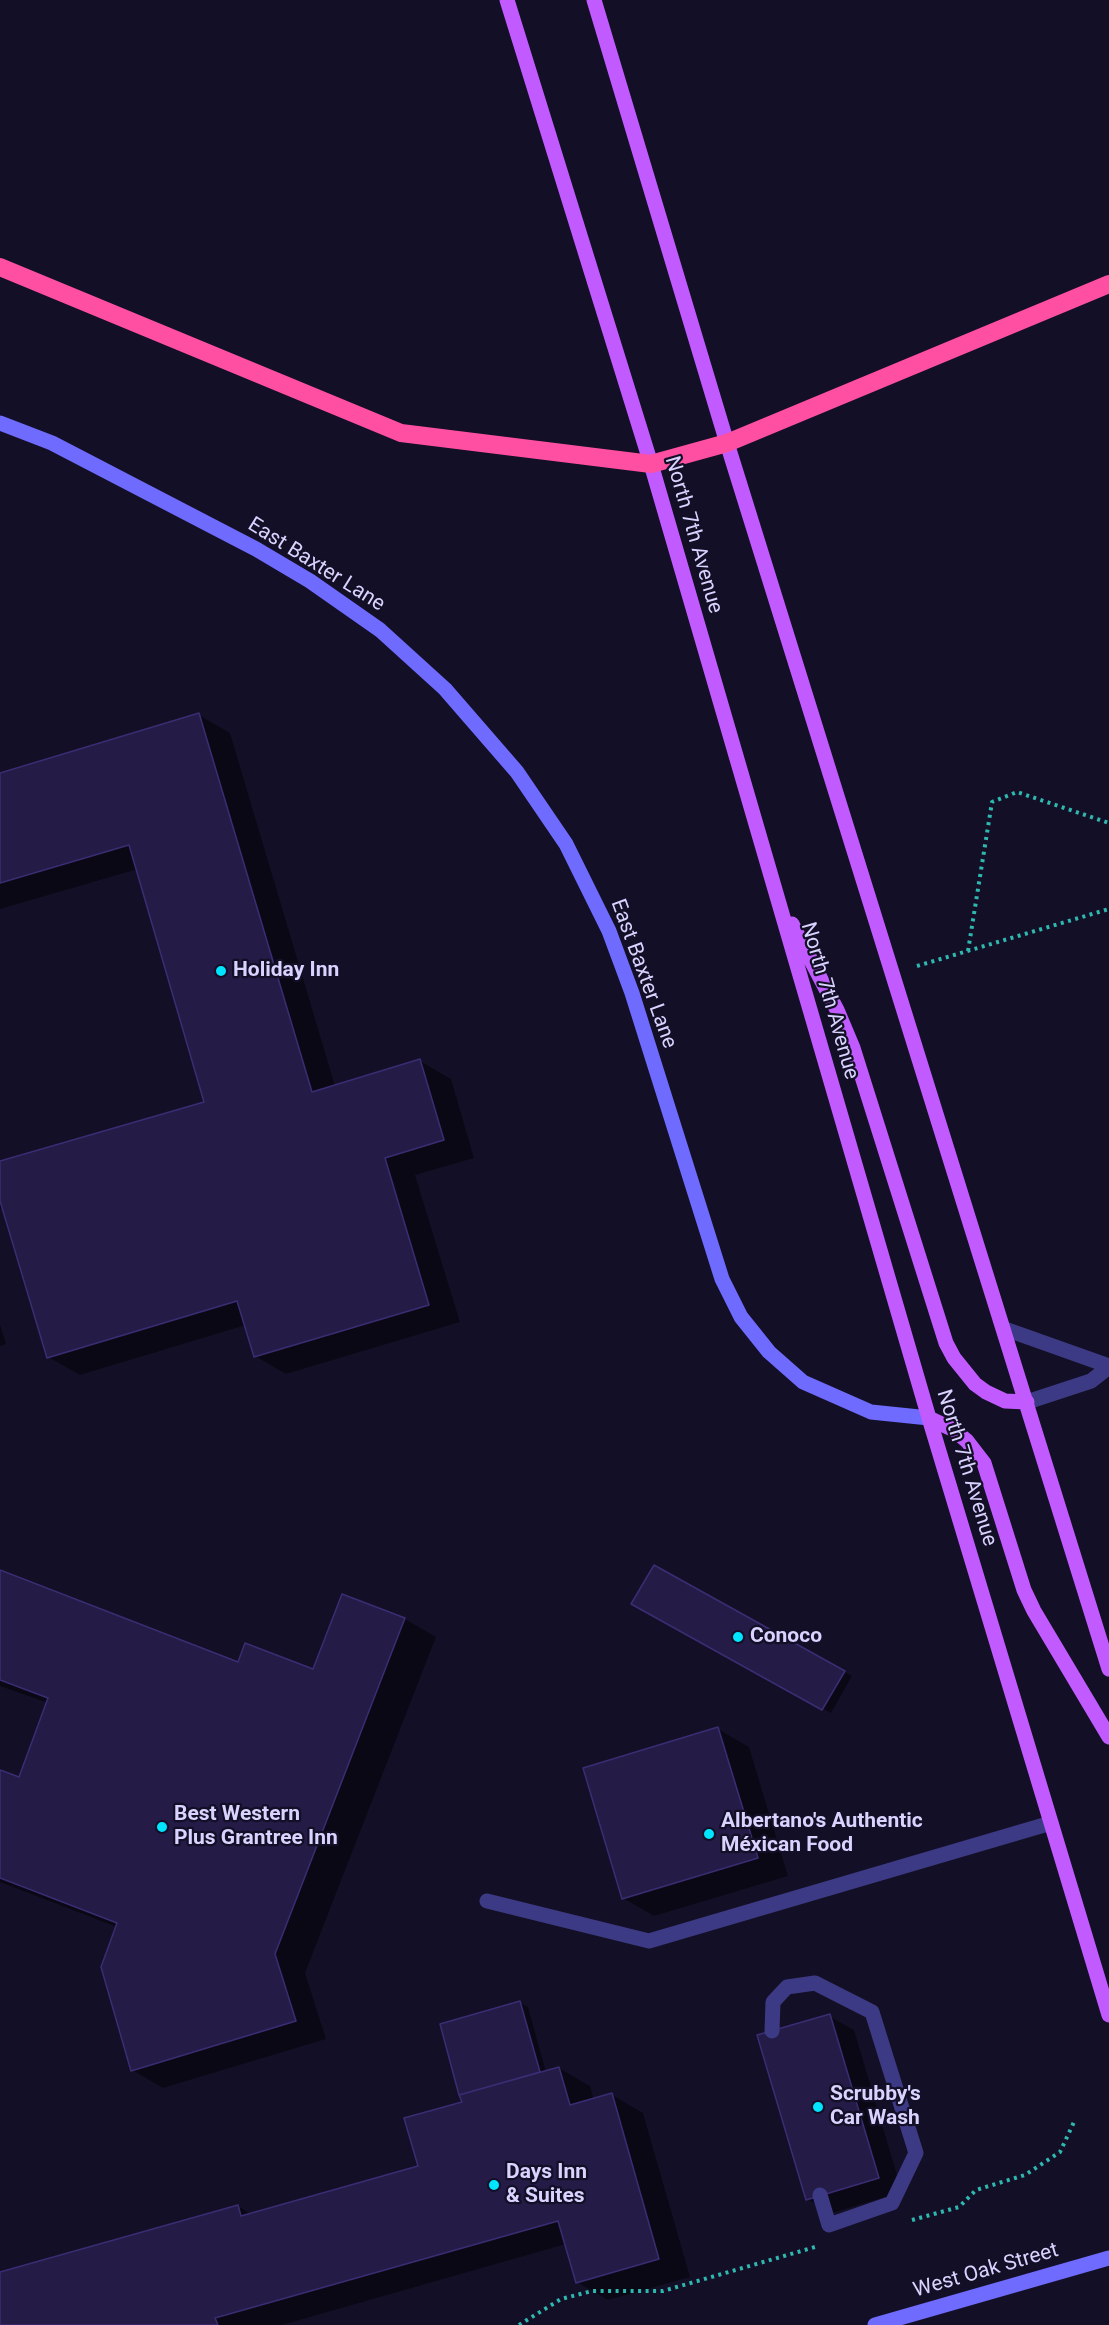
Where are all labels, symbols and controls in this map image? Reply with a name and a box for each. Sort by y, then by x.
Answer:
street label: North 7th Avenue [659,453,727,617]
street label: East Baxter Lane [243,513,389,617]
street label: East Baxter Lane [604,896,682,1052]
street label: North 7th Avenue [795,919,863,1083]
place label: Holiday Inn [233,958,339,984]
marker: Holiday Inn [214,964,228,978]
street label: North 7th Avenue [930,1387,1002,1549]
place label: Conoco [750,1624,822,1650]
marker: Conoco [731,1630,745,1644]
place label: Best Western Plus Grantree Inn [174,1802,338,1852]
place label: Albertano's Authentic Méxican Food [721,1809,923,1859]
marker: Best Western Plus Grantree Inn [155,1820,169,1834]
marker: Albertano's Authentic Méxican Food [702,1827,716,1841]
place label: Scrubby's Car Wash [830,2082,921,2132]
marker: Scrubby's Car Wash [811,2100,825,2114]
place label: Days Inn & Suites [506,2160,587,2210]
marker: Days Inn & Suites [487,2178,501,2192]
street label: West Oak Street [911,2238,1061,2304]

